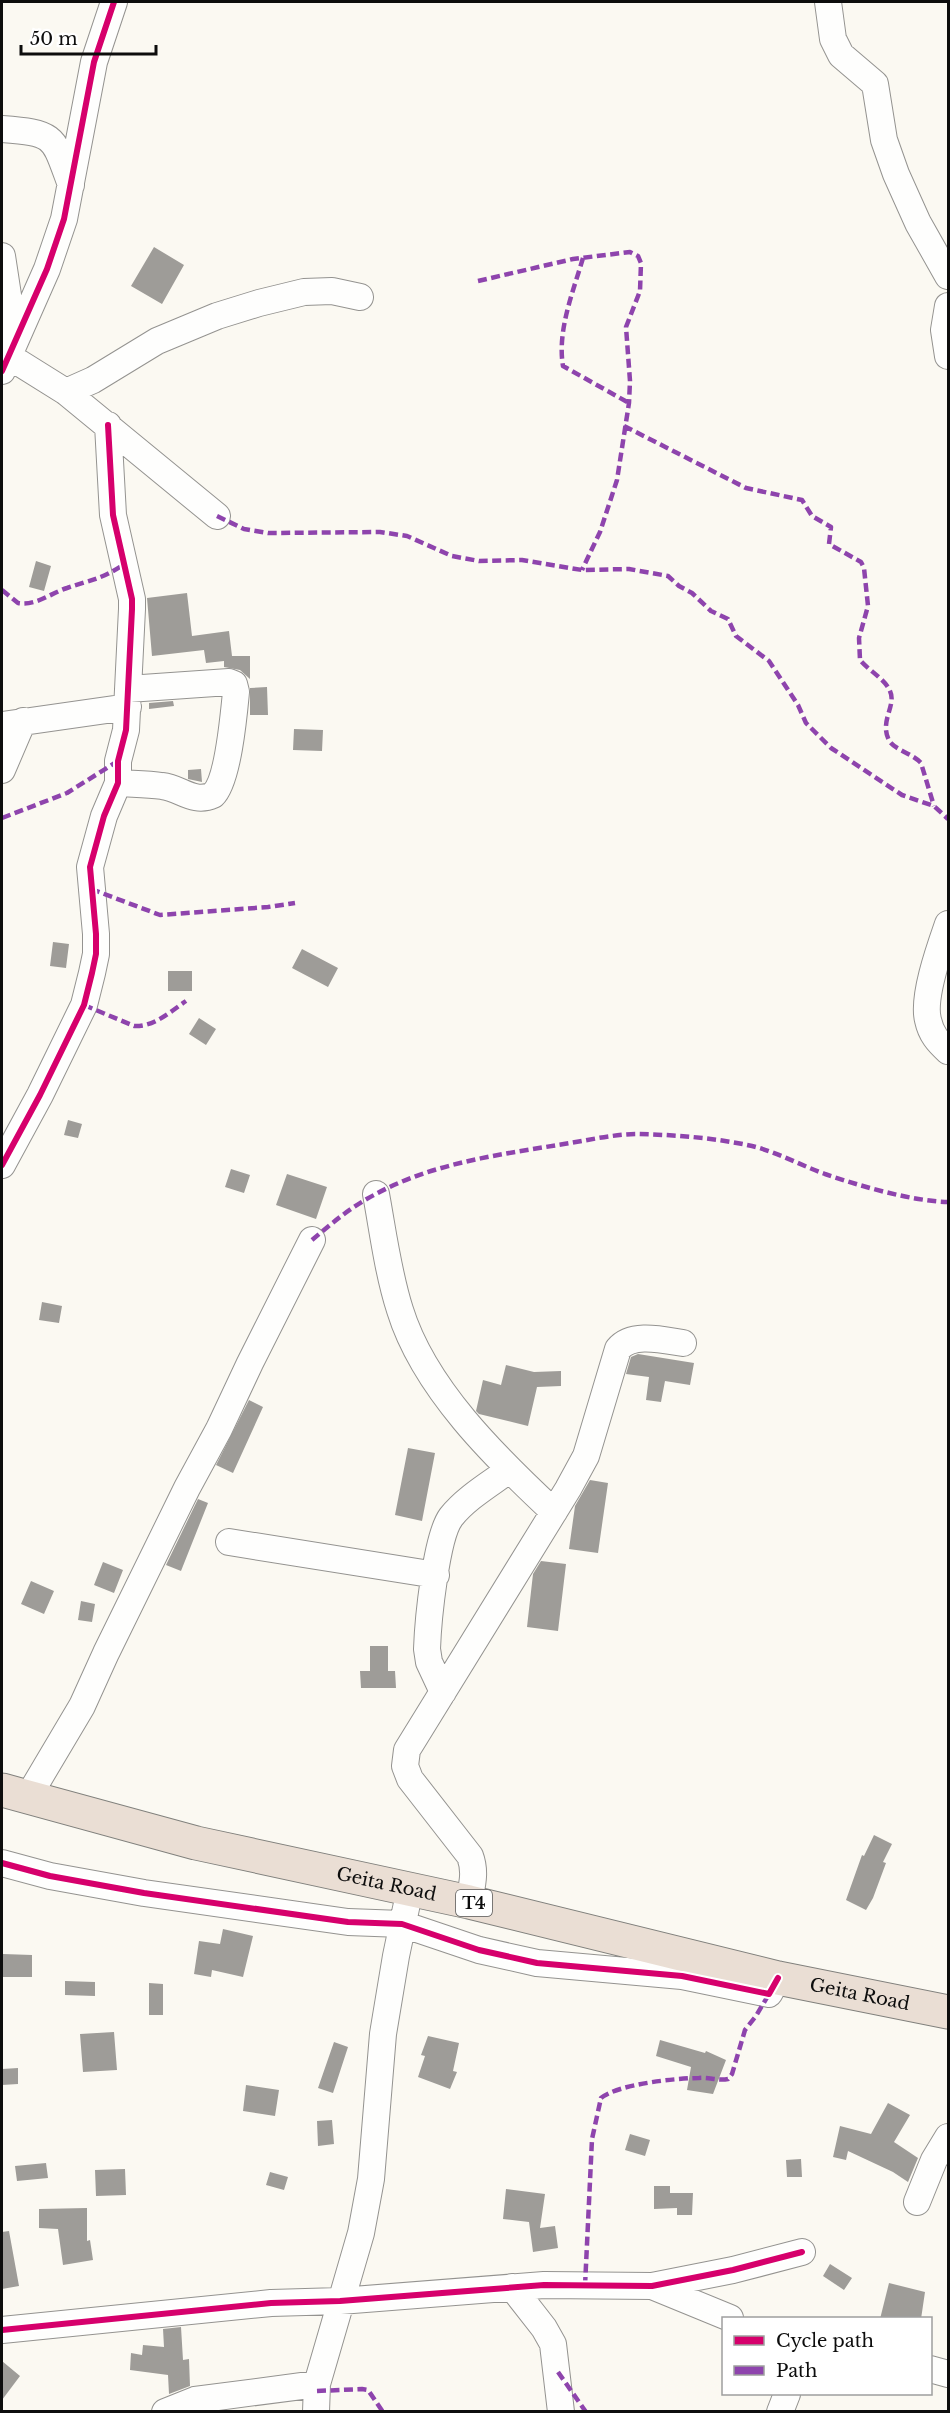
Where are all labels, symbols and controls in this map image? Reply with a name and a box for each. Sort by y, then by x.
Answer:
scale bar [21,18,156,56]
text: 50 m [30,28,78,50]
street label: Geita Road [334,1863,439,1906]
road number: T4 [456,1890,492,1916]
street label: Geita Road [808,1974,912,2015]
legend [722,2317,932,2395]
text: Cycle path [776,2330,874,2352]
text: Path [776,2360,817,2382]

